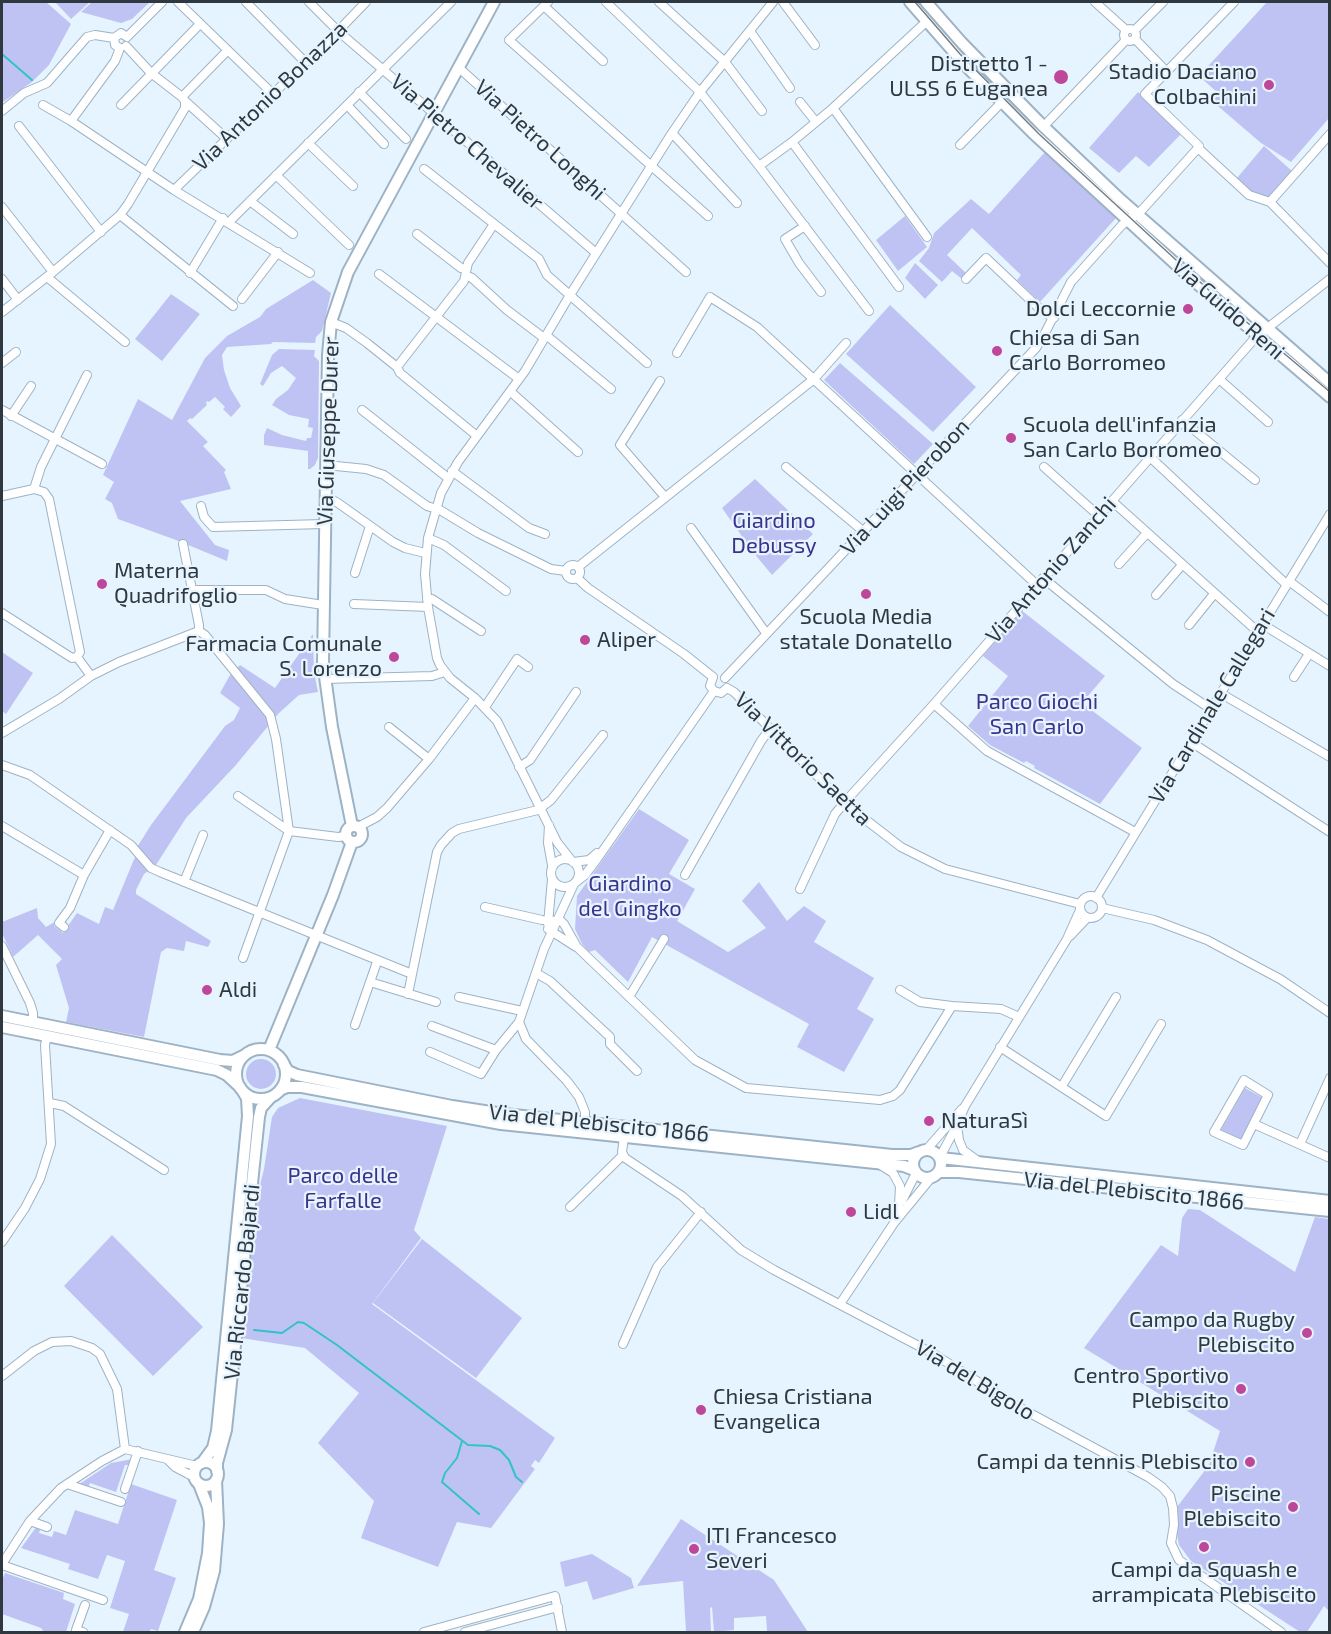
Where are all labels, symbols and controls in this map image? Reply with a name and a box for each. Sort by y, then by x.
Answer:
street label: Via Antonio Bonazza [187,16,353,176]
place label: Distretto 1 - ULSS 6 Euganea [889,51,1048,102]
place label: Stadio Daciano Colbachini [1109,59,1257,110]
street label: Via Pietro Chevalier [385,68,549,216]
marker: Distretto 1 - ULSS 6 Euganea [1052,68,1070,86]
street label: Via Pietro Longhi [469,74,611,206]
marker: Stadio Daciano Colbachini [1262,78,1276,92]
street label: Via Guido Reni [1166,253,1290,365]
place label: Dolci Leccornie [1026,296,1176,322]
marker: Dolci Leccornie [1181,302,1195,316]
place label: Chiesa di San Carlo Borromeo [1009,325,1166,376]
street label: Via Giuseppe Durer [312,336,344,526]
marker: Chiesa di San Carlo Borromeo [990,344,1004,358]
place label: Scuola dell'infanzia San Carlo Borromeo [1023,412,1222,464]
street label: Via Luigi Pierobon [835,413,975,561]
marker: Scuola dell'infanzia San Carlo Borromeo [1004,431,1018,445]
street label: Via Antonio Zanchi [980,491,1122,649]
park label: Giardino Debussy [731,508,817,560]
place label: Materna Quadrifoglio [114,558,238,610]
marker: Materna Quadrifoglio [95,577,109,591]
marker: Scuola Media statale Donatello [859,587,873,601]
place label: Scuola Media statale Donatello [779,604,953,656]
street label: Via Cardinale Callegari [1143,604,1281,808]
place label: Aliper [597,627,656,653]
place label: Farmacia Comunale S. Lorenzo [185,631,382,682]
marker: Aliper [578,633,592,647]
marker: Farmacia Comunale S. Lorenzo [387,650,401,664]
street label: Via Vittorio Saetta [729,687,877,831]
park label: Parco Giochi San Carlo [976,689,1098,740]
park label: Giardino del Gingko [578,871,682,922]
place label: Aldi [219,977,257,1003]
marker: Aldi [200,983,214,997]
street label: Via del Plebiscito 1866 [487,1098,711,1148]
place label: NaturaSì [941,1108,1028,1134]
marker: NaturaSì [922,1114,936,1128]
park label: Parco delle Farfalle [288,1163,398,1214]
street label: Via del Plebiscito 1866 [1022,1166,1246,1216]
street label: Via Riccardo Bajardi [219,1183,265,1381]
place label: Lidl [863,1199,899,1225]
marker: Lidl [844,1205,858,1219]
place label: Campo da Rugby Plebiscito [1129,1307,1295,1358]
marker: Campo da Rugby Plebiscito [1300,1326,1314,1340]
street label: Via del Bigolo [911,1334,1039,1426]
place label: Centro Sportivo Plebiscito [1073,1363,1229,1414]
marker: Centro Sportivo Plebiscito [1234,1382,1248,1396]
place label: Chiesa Cristiana Evangelica [713,1384,873,1436]
marker: Chiesa Cristiana Evangelica [694,1403,708,1417]
place label: Campi da tennis Plebiscito [977,1449,1238,1475]
marker: Campi da tennis Plebiscito [1243,1455,1257,1469]
place label: Piscine Plebiscito [1183,1481,1281,1532]
marker: Piscine Plebiscito [1286,1500,1300,1514]
place label: ITI Francesco Severi [706,1523,837,1574]
marker: Campi da Squash e arrampicata Plebiscito [1197,1540,1211,1554]
marker: ITI Francesco Severi [687,1542,701,1556]
place label: Campi da Squash e arrampicata Plebiscito [1091,1557,1317,1609]

